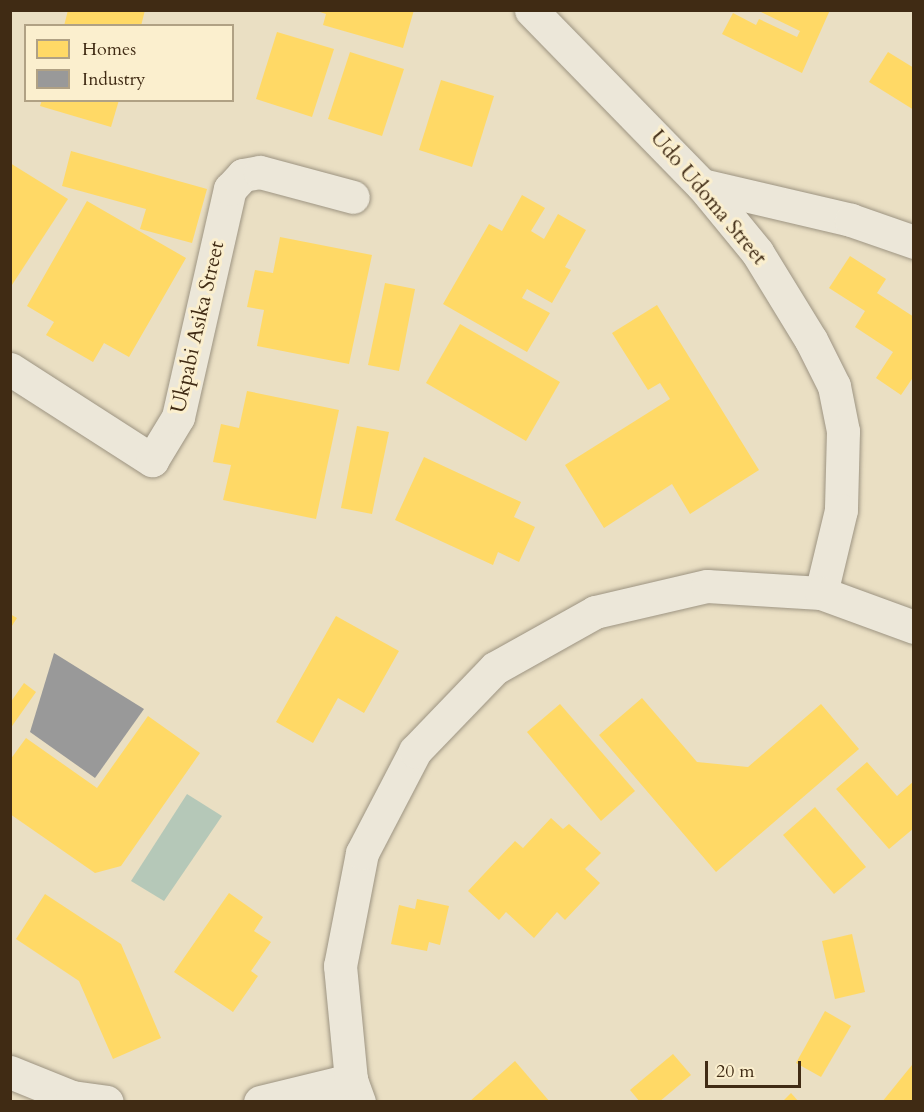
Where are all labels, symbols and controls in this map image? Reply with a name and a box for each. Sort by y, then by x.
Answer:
legend [24,24,234,102]
text: Homes [82,37,136,62]
text: Industry [82,67,146,92]
street label: Udo Udoma Street [644,126,772,270]
street label: Ukpabi Asika Street [166,239,230,415]
scale bar [708,1049,804,1087]
text: 20 m [716,1059,755,1084]

